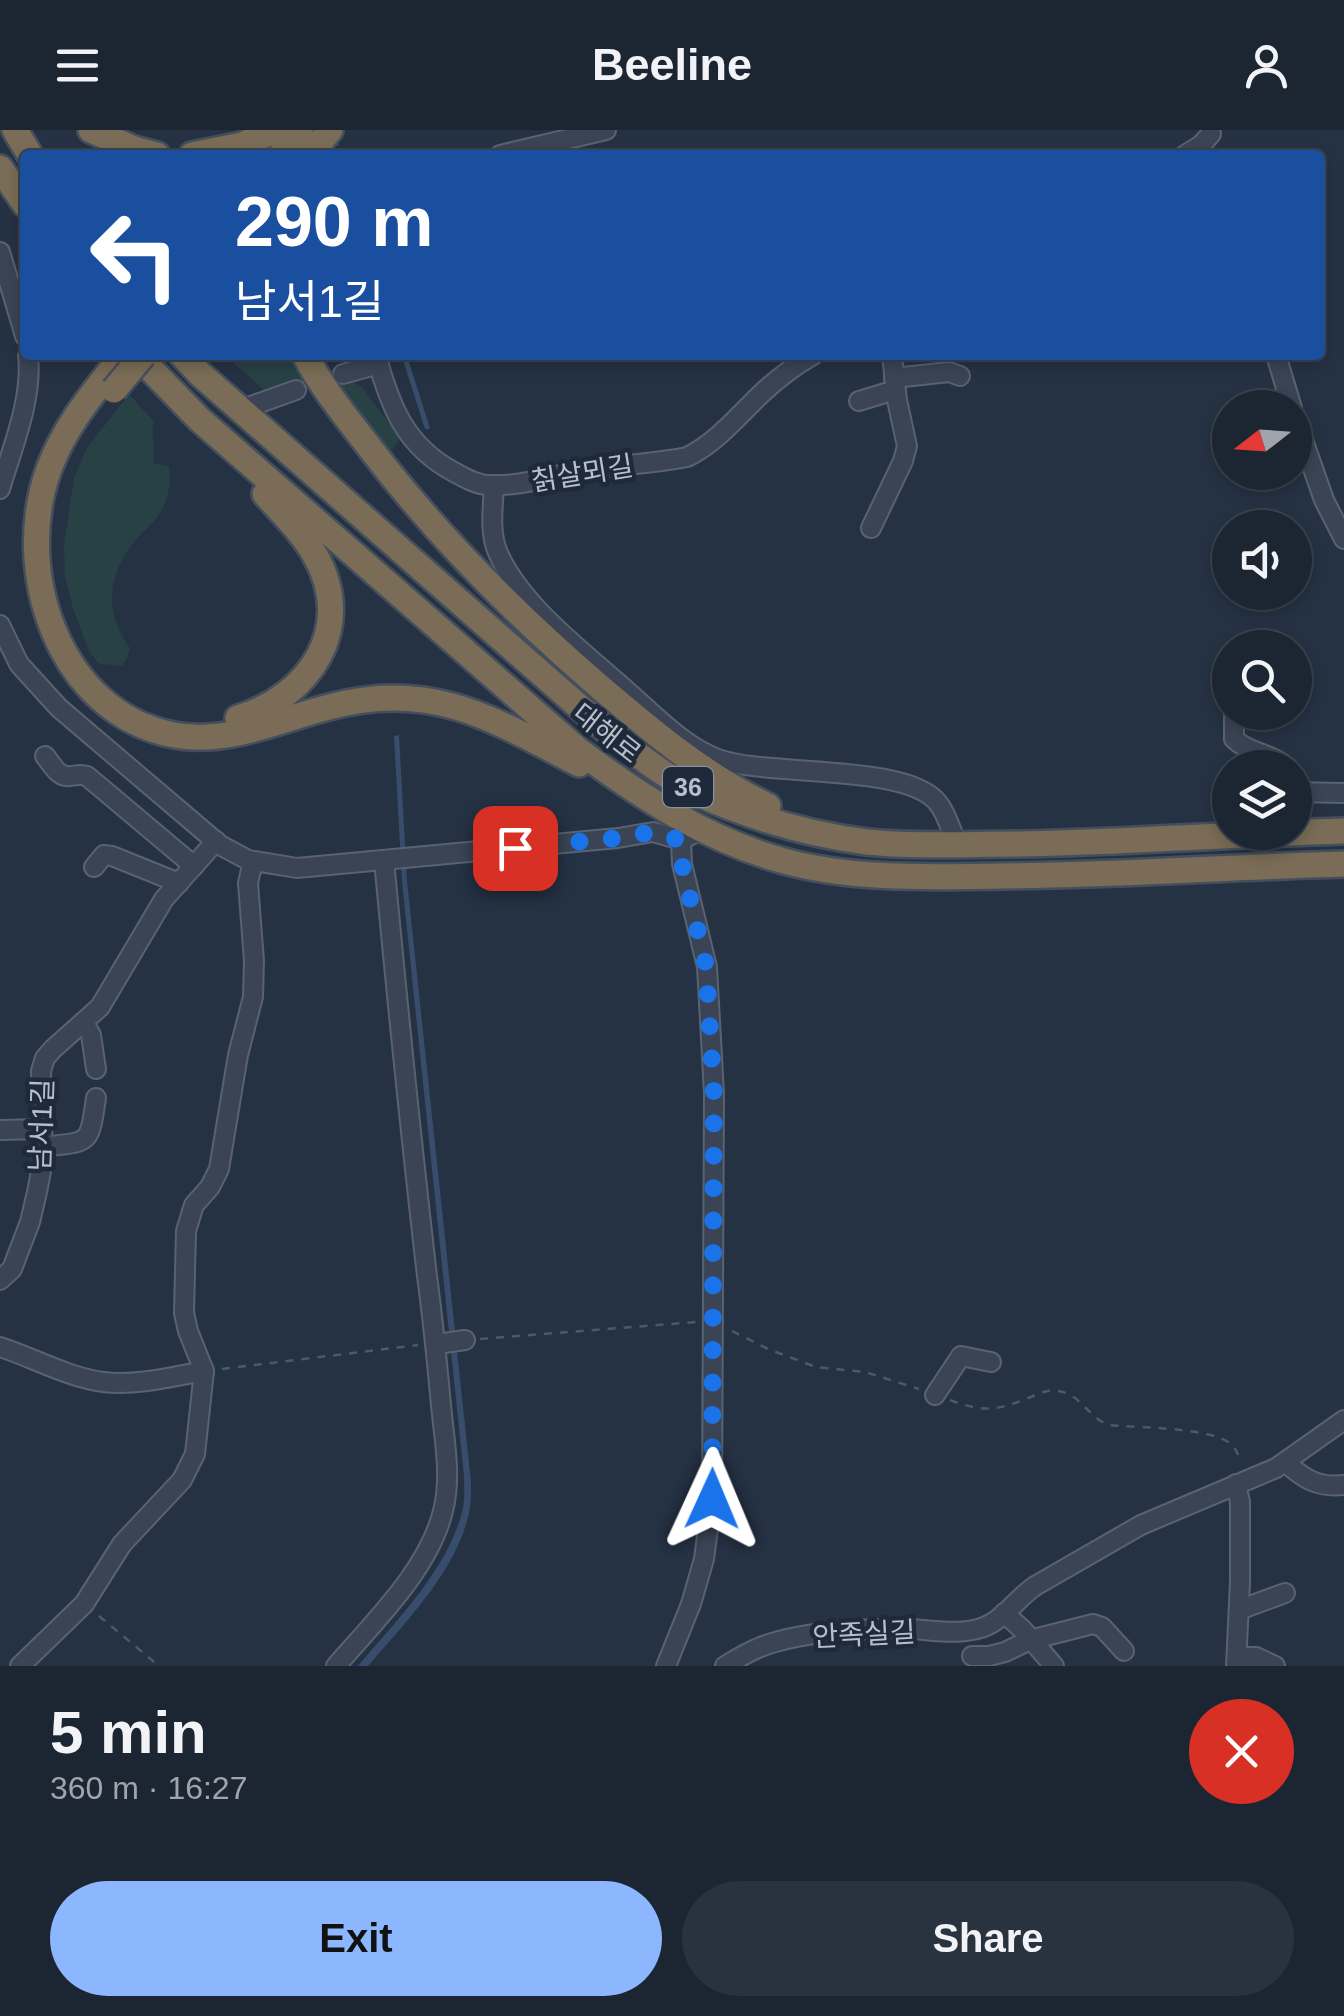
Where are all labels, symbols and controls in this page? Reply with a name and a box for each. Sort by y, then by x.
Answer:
icon: menu [50,38,105,93]
icon: person [1239,38,1294,93]
text: Beeline [592,39,752,90]
text: 290 m [235,183,433,261]
icon: left [70,190,200,320]
text: 남서1길 [235,276,384,327]
north arrow [1212,390,1312,490]
map controls [1212,390,1312,850]
street label: 칡살뫼길 [529,450,635,497]
button: sound [1212,510,1312,610]
button: search [1212,630,1312,730]
street label: 대해로 [567,697,647,769]
button: layers [1212,750,1312,850]
road number: 36 [663,767,713,807]
pin [473,806,558,891]
icon: arrive [488,821,543,876]
street label: 남서1길 [24,1078,59,1172]
position arrow [660,1447,764,1551]
street label: 안족실길 [812,1616,916,1653]
text: 5 min [50,1699,207,1766]
button: close [1189,1699,1294,1804]
text: 360 m · 16:27 [50,1770,247,1806]
button: Exit [50,1881,662,1996]
button: Share [682,1881,1294,1996]

